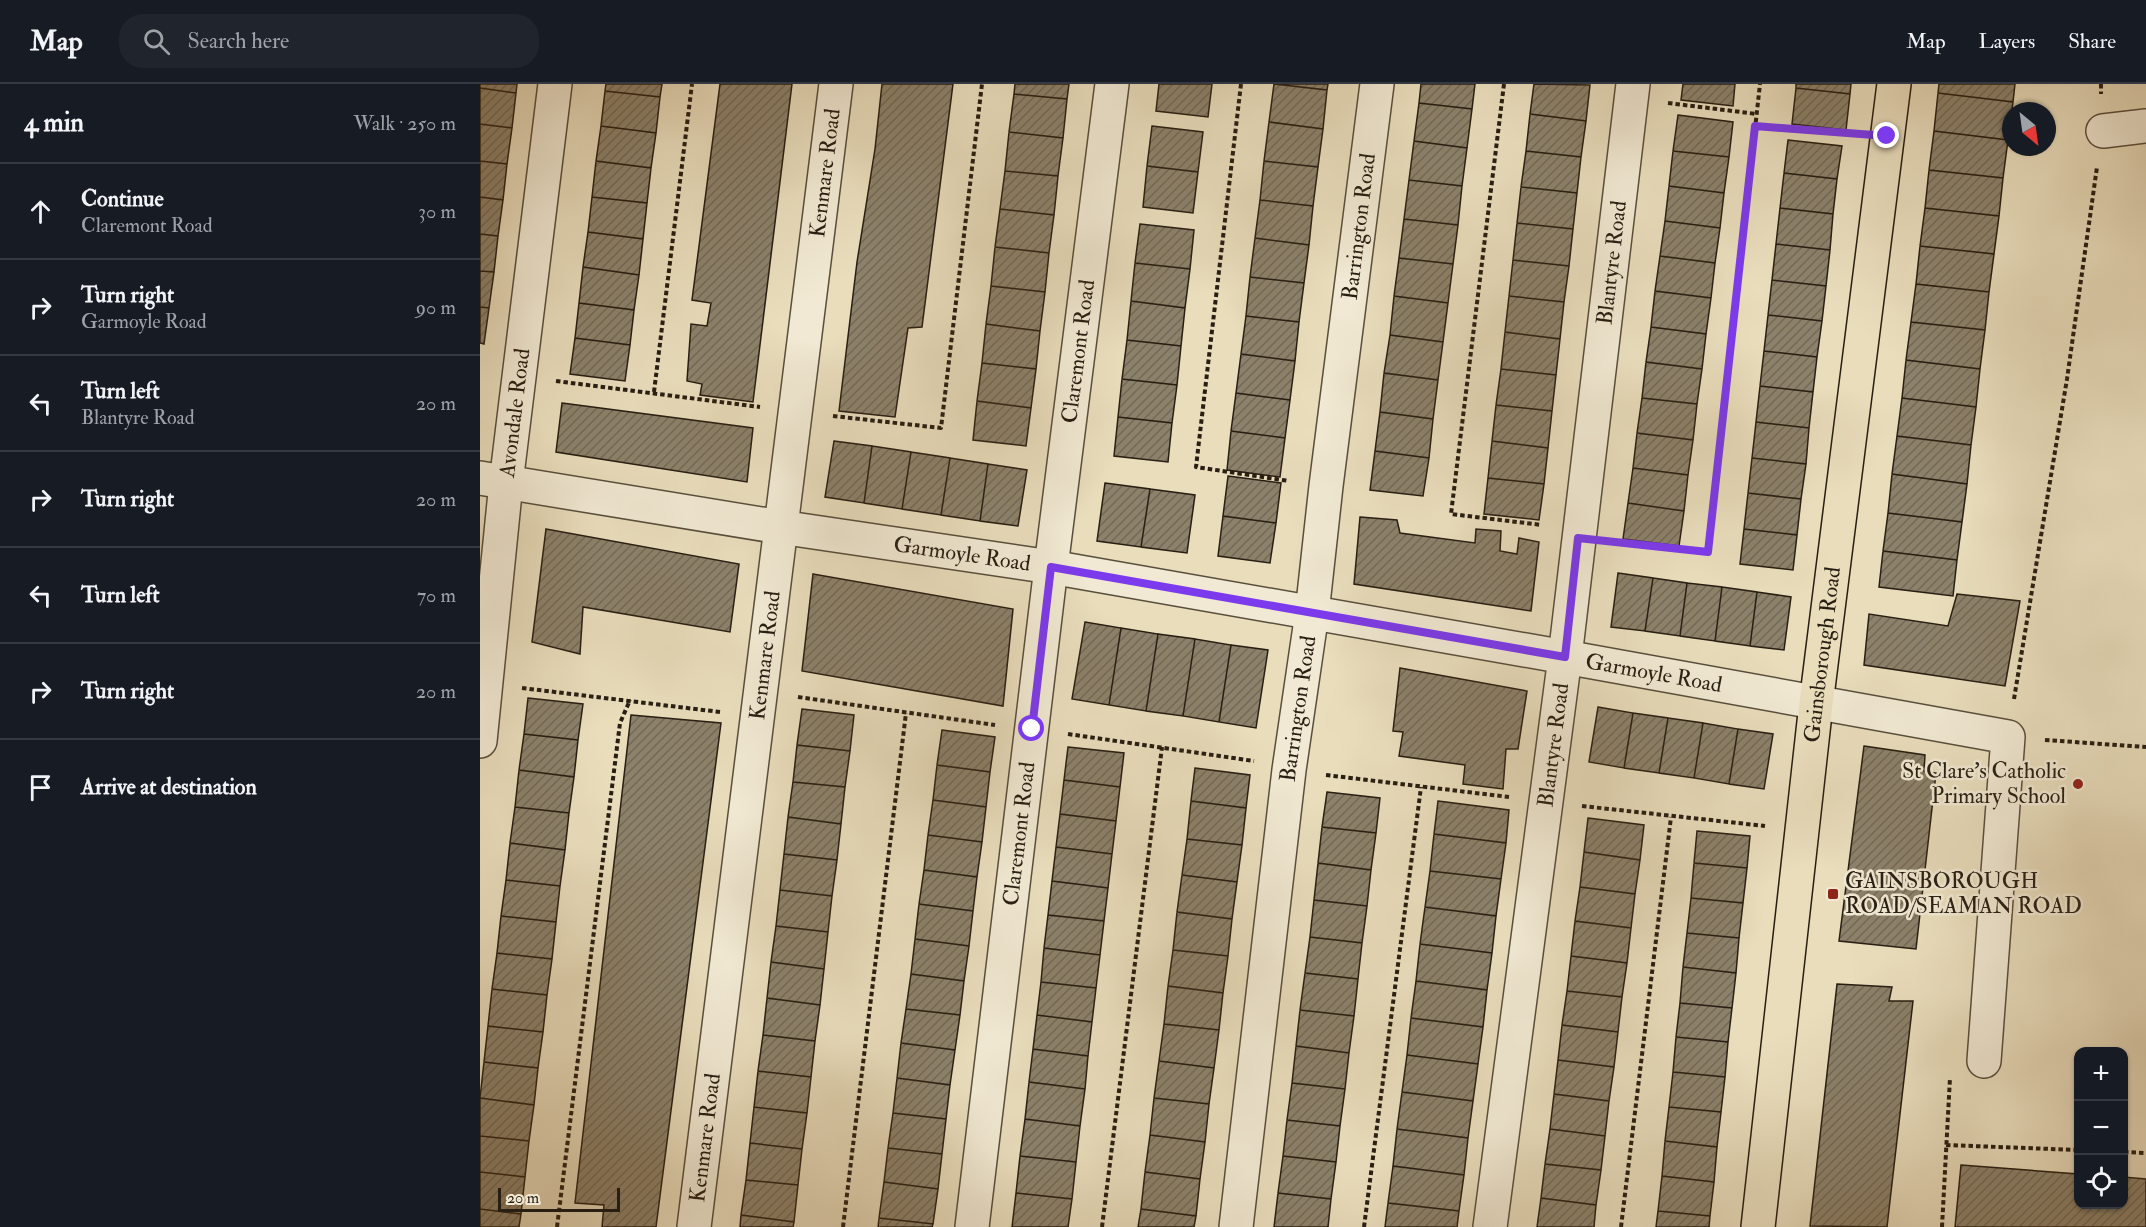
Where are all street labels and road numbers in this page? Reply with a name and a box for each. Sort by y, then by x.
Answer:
street label: Kenmare Road [803,107,847,239]
street label: Barrington Road [1336,151,1382,302]
street label: Blantyre Road [1591,199,1633,326]
street label: Claremont Road [1055,278,1101,425]
street label: Avondale Road [493,346,536,480]
street label: Garmoyle Road [892,530,1033,578]
street label: Gainsborough Road [1798,565,1847,744]
street label: Kenmare Road [743,589,787,722]
street label: Barrington Road [1274,634,1323,783]
street label: Garmoyle Road [1583,647,1724,699]
street label: Blantyre Road [1531,681,1575,809]
street label: Claremont Road [997,760,1042,907]
street label: Kenmare Road [683,1071,727,1204]

